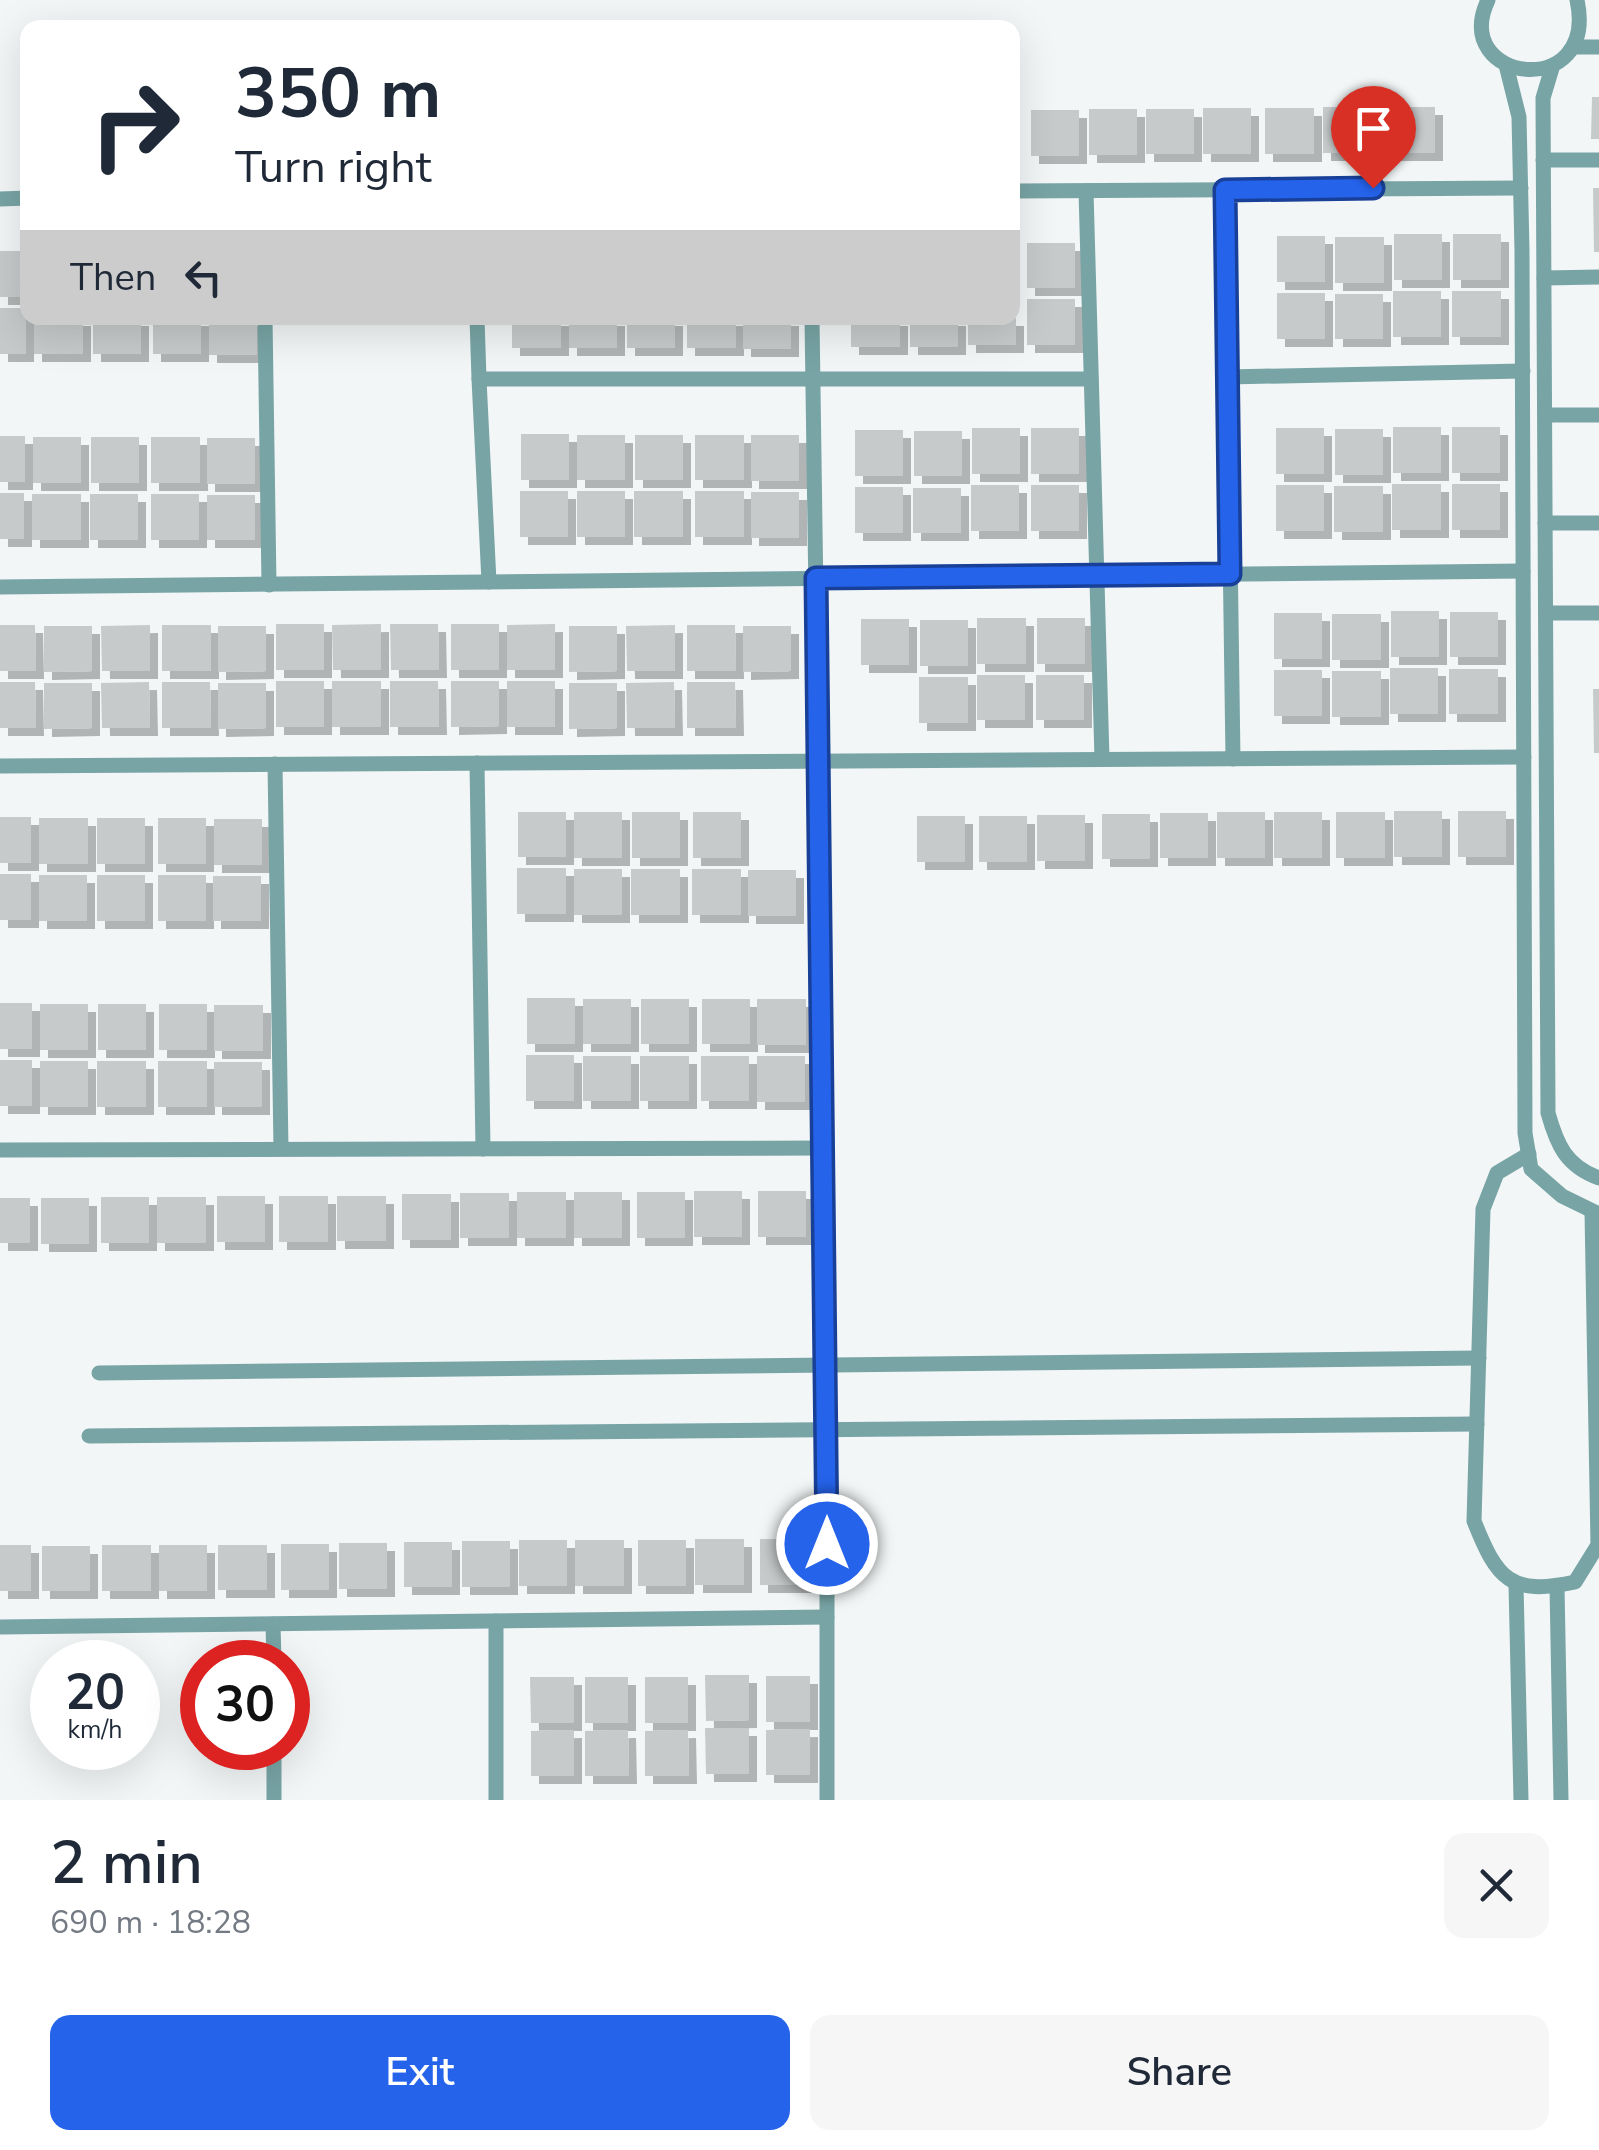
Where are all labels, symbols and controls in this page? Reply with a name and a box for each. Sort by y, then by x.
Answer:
text: 350 m [235,46,441,142]
icon: right [70,60,200,190]
pin [1331,86,1416,189]
icon: arrive [1346,101,1401,156]
text: Turn right [235,137,432,198]
icon: left [176,250,231,305]
text: Then [70,252,156,303]
position arrow [775,1492,879,1596]
speed limit sign: 30 [180,1640,310,1770]
text: 20 [65,1658,125,1727]
text: km/h [67,1713,123,1747]
text: 2 min [50,1822,203,1904]
button: close [1444,1833,1549,1938]
text: 690 m · 18:28 [50,1901,251,1944]
button: Exit [50,2015,790,2130]
button: Share [810,2015,1549,2130]

